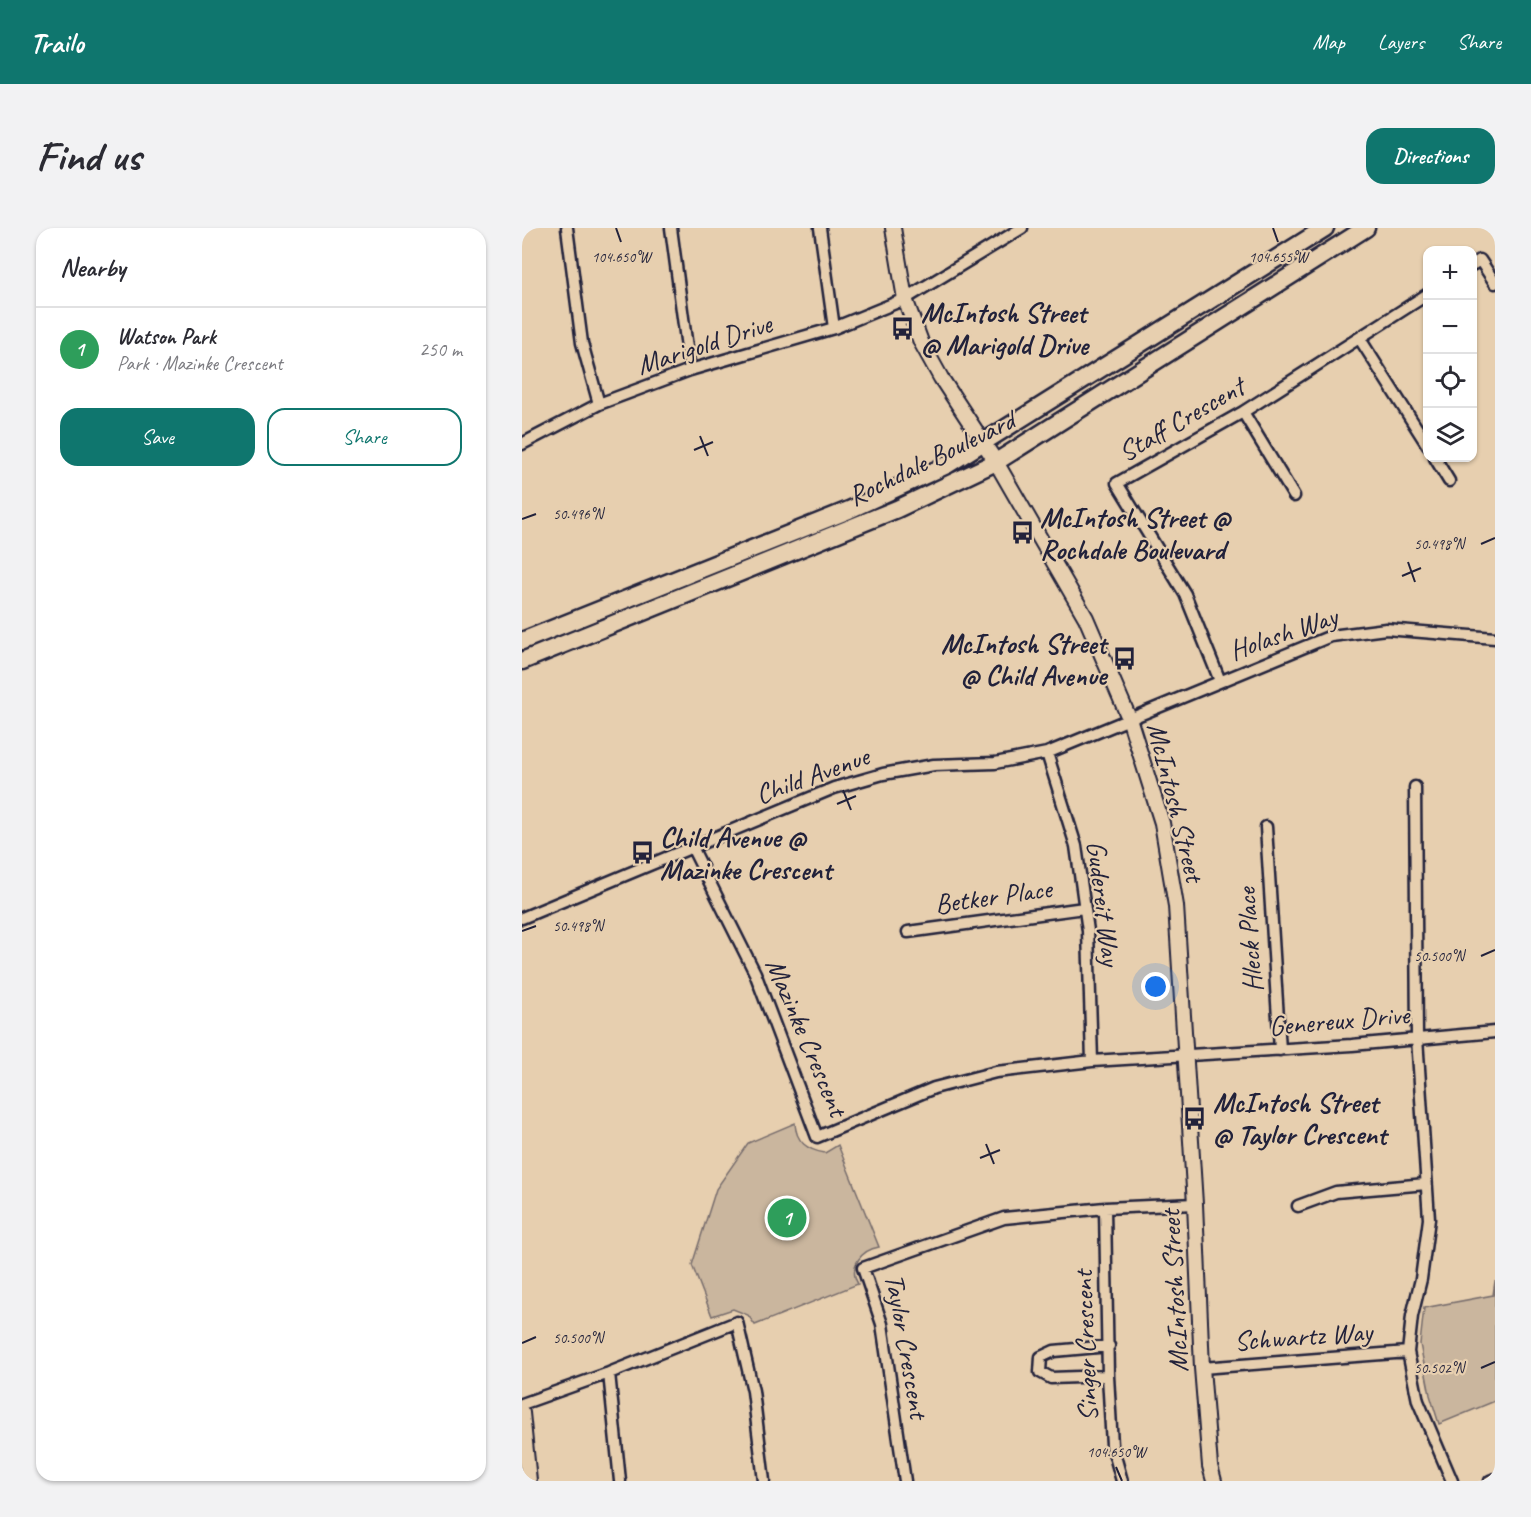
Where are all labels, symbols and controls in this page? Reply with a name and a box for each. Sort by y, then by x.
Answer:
text: Trailo [30,25,84,60]
text: Map [1312,29,1345,55]
text: Layers [1378,29,1424,55]
text: Share [1457,29,1501,55]
button: Directions [1366,128,1495,184]
text: Find us [36,130,141,183]
map controls [1423,246,1477,462]
button: + [1423,246,1477,300]
text: 104.650°W [592,248,653,267]
text: 104.655°W [1249,248,1310,267]
text: Nearby [60,251,125,284]
place label: McIntosh Street @ Marigold Drive [921,295,1091,362]
button: − [1423,300,1477,354]
street label: Marigold Drive [632,305,778,382]
bus stop icon: McIntosh Street @ Marigold Drive [890,315,916,341]
text: Watson Park [117,323,216,351]
text: 1 [75,337,84,362]
text: 250 m [419,337,462,362]
text: Park · Mazinke Crescent [117,351,283,376]
button: locate [1423,354,1477,408]
street label: Staff Crescent [1112,367,1253,469]
street label: Rochdale Boulevard [842,401,1024,513]
button: Save [60,408,255,466]
button: Share [267,408,462,466]
button: layers [1423,408,1477,462]
place label: McIntosh Street @ Rochdale Boulevard [1040,500,1233,567]
text: 50.496°N [553,505,606,524]
bus stop icon: McIntosh Street @ Rochdale Boulevard [1009,520,1035,546]
text: 50.498°N [1414,535,1467,554]
street label: Holash Way [1224,597,1344,668]
place label: McIntosh Street @ Child Avenue [941,626,1110,693]
bus stop icon: McIntosh Street @ Child Avenue [1111,646,1137,672]
street label: McIntosh Street [1139,719,1213,888]
street label: Child Avenue [750,738,875,812]
place label: Child Avenue @ Mazinke Crescent [660,820,835,887]
street label: Gudereit Way [1079,839,1129,970]
bus stop icon: Child Avenue @ Mazinke Crescent [629,840,655,866]
street label: Betker Place [932,870,1055,922]
street label: Hleck Place [1228,885,1270,993]
text: 50.498°N [553,917,606,936]
text: 50.500°N [1414,947,1467,966]
street label: Mazinke Crescent [758,953,857,1124]
your location [1141,972,1170,1001]
street label: Genereux Drive [1267,996,1412,1044]
place label: McIntosh Street @ Taylor Crescent [1213,1085,1390,1152]
bus stop icon: McIntosh Street @ Taylor Crescent [1182,1105,1208,1131]
pin: 1 [768,1196,806,1240]
street label: McIntosh Street [1152,1206,1196,1373]
street label: Singer Crescent [1065,1267,1105,1422]
street label: Taylor Crescent [877,1271,937,1424]
street label: Schwartz Way [1233,1314,1376,1358]
text: 50.500°N [553,1329,606,1348]
text: 50.502°N [1414,1359,1467,1378]
text: 104.650°W [1087,1443,1148,1462]

